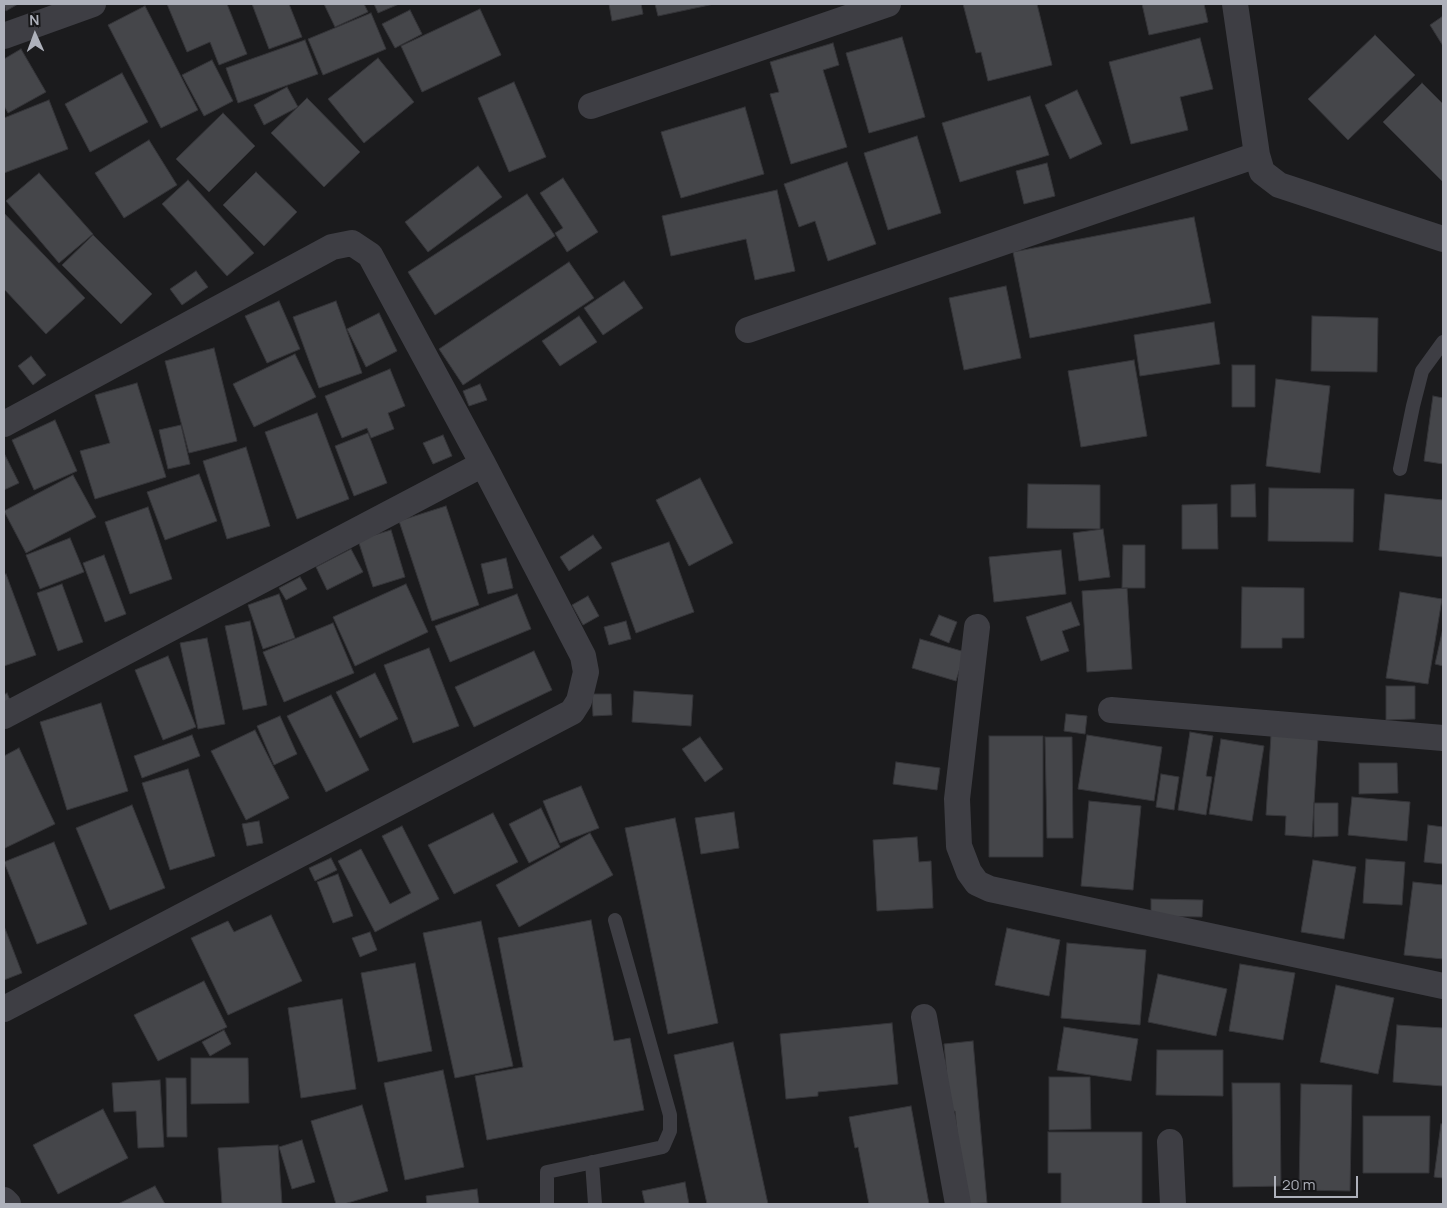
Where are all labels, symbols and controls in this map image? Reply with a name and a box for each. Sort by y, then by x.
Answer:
north arrow [10,10,60,60]
text: N [29,10,40,29]
scale bar [1277,1166,1361,1198]
text: 20 m [1282,1174,1315,1195]

